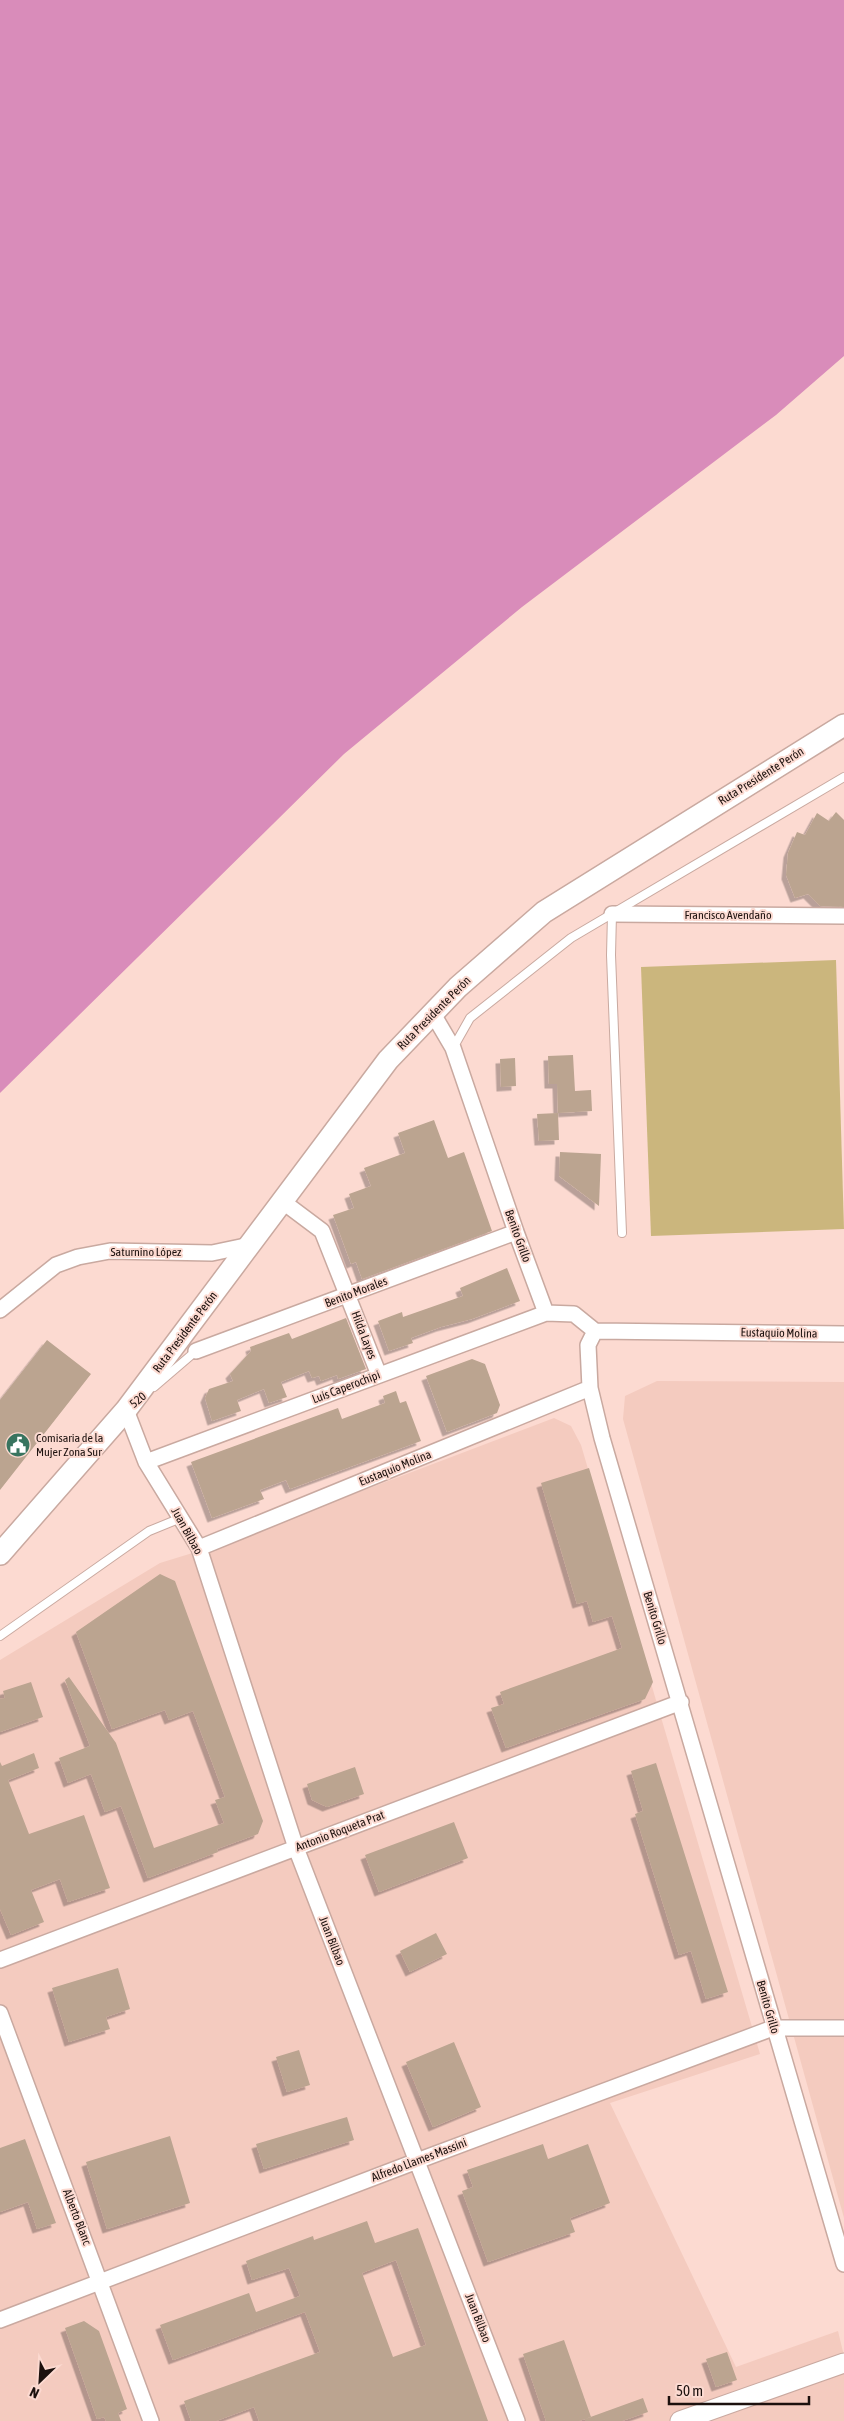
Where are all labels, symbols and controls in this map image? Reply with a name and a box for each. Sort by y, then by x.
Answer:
street label: Ruta Presidente Perón [716,744,806,808]
street label: Francisco Avendaño [684,908,772,922]
street label: Ruta Presidente Perón [394,973,474,1053]
street label: Benito Grillo [502,1208,534,1265]
street label: Saturnino López [111,1245,182,1259]
street label: Benito Morales [323,1274,389,1310]
street label: Ruta Presidente Perón [150,1289,220,1375]
street label: Hilda Layes [348,1309,380,1361]
street label: Eustaquio Molina [741,1325,817,1341]
street label: Luis Caperochipi [310,1368,382,1406]
street label: 520 [127,1389,149,1411]
place label: Comisaria de la Mujer Zona Sur [36,1431,103,1459]
public building icon: Comisaria de la Mujer Zona Sur [5,1432,31,1458]
street label: Eustaquio Molina [357,1447,433,1489]
street label: Juan Bilbao [168,1505,206,1557]
street label: Benito Grillo [640,1590,670,1647]
street label: Antonio Roqueta Prat [294,1807,387,1854]
street label: Juan Bilbao [316,1915,348,1968]
street label: Benito Grillo [754,1979,782,2036]
street label: Alfredo Llames Massini [369,2135,469,2185]
street label: Alberto Blanc [60,2187,94,2248]
street label: Juan Bilbao [462,2292,494,2345]
north arrow [15,2356,65,2406]
scale bar [669,2374,809,2406]
text: 50 m [676,2382,703,2399]
text: N [27,2384,42,2402]

